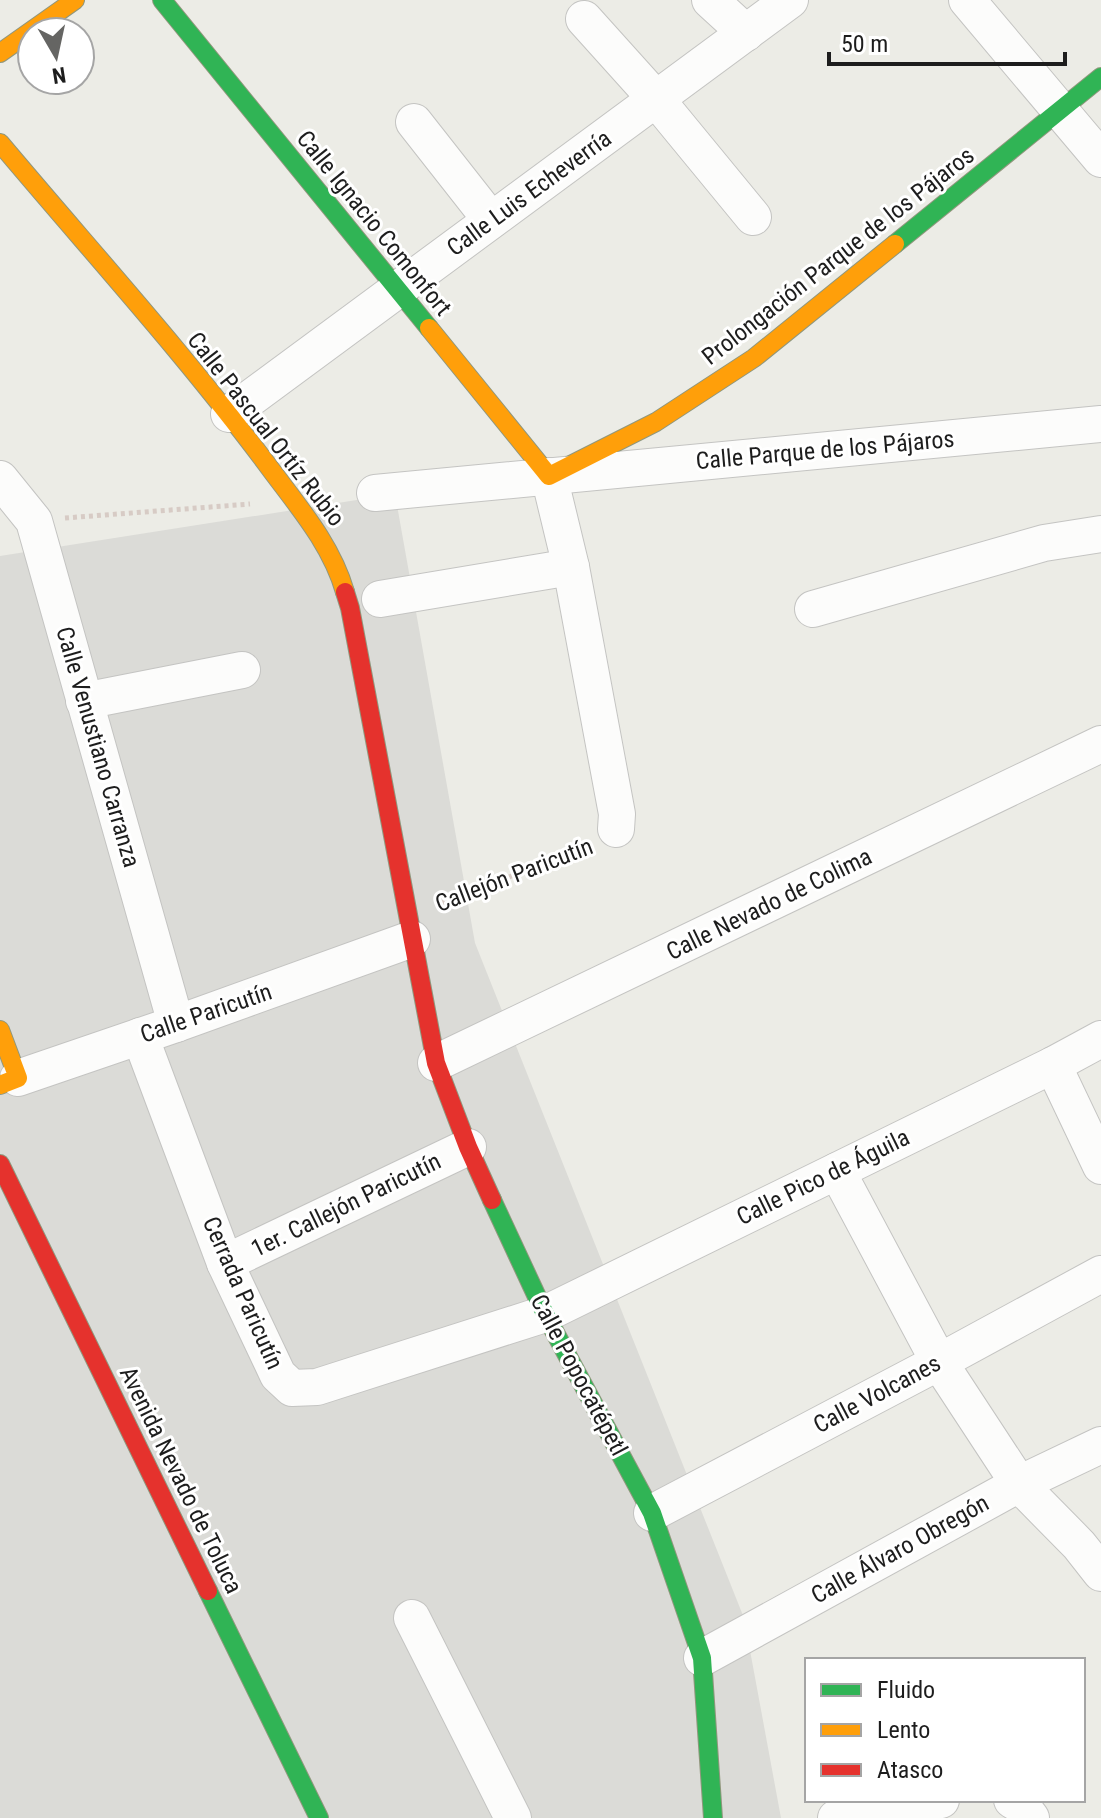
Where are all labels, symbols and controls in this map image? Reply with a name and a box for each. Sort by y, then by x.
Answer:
north arrow [16,16,96,96]
scale bar [829,16,1065,66]
text: 50 m [841,30,888,58]
text: N [50,62,68,89]
street label: Calle Luis Echeverría [442,124,616,262]
street label: Calle Ignacio Comonfort [291,125,457,321]
street label: Prolongación Parque de los Pájaros [697,141,979,371]
street label: Calle Pascual Ortíz Rubio [182,326,350,532]
street label: Calle Parque de los Pájaros [695,425,955,475]
street label: Calle Venustiano Carranza [50,623,146,871]
street label: Callejón Paricutín [431,832,597,918]
street label: Calle Nevado de Colima [662,842,876,966]
street label: Calle Paricutín [136,977,276,1049]
street label: Calle Pico de Águila [732,1123,914,1231]
street label: 1er. Callejón Paricutín [247,1147,445,1263]
street label: Cerrada Paricutín [197,1212,289,1374]
street label: Calle Popocatépetl [525,1290,633,1460]
street label: Calle Volcanes [809,1349,945,1439]
street label: Avenida Nevado de Toluca [114,1362,248,1598]
street label: Calle Álvaro Obregón [806,1489,994,1609]
legend [805,1658,1085,1802]
text: Fluido [877,1676,935,1704]
text: Lento [877,1716,930,1744]
text: Atasco [877,1756,943,1784]

